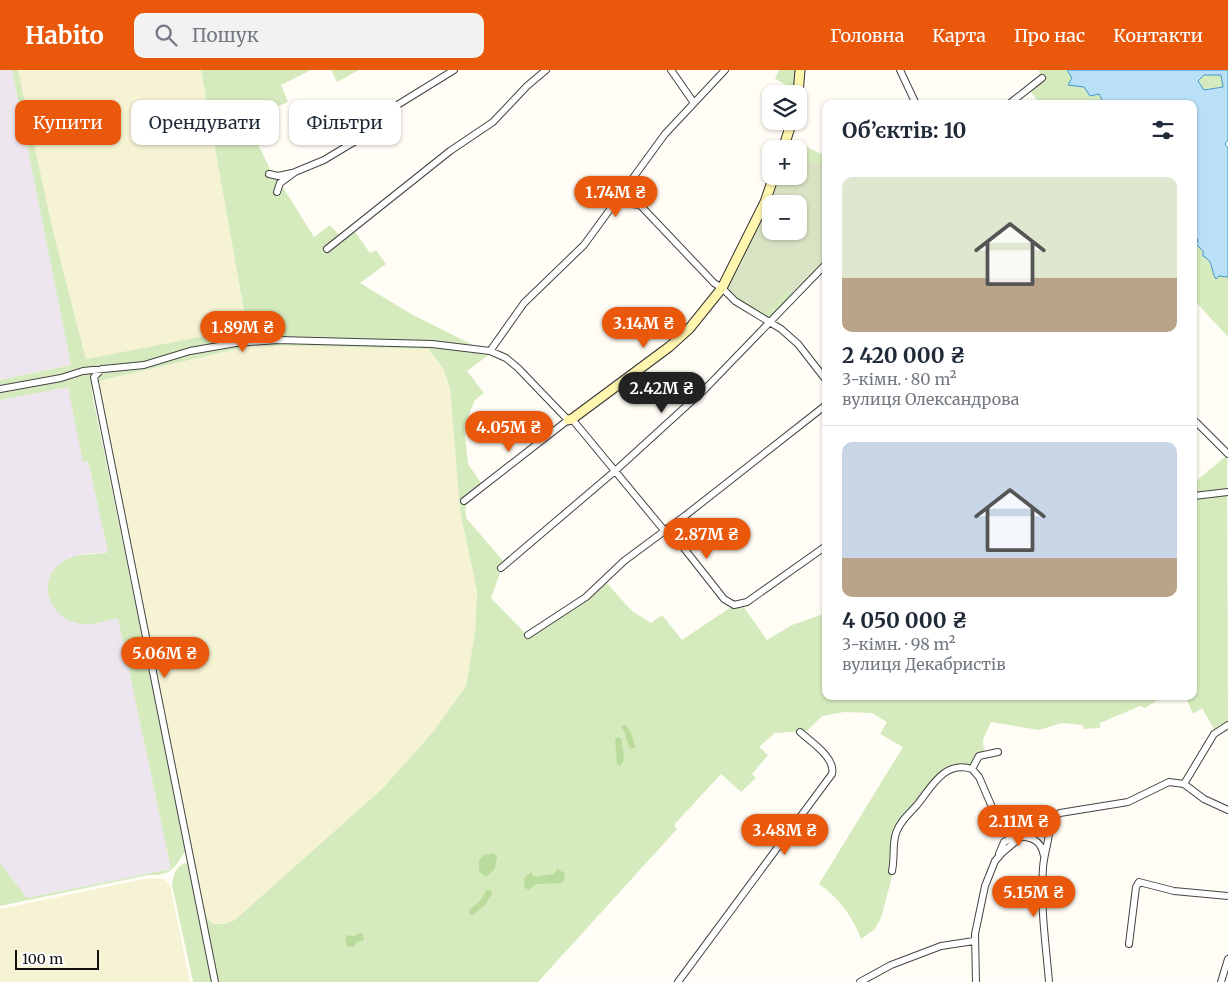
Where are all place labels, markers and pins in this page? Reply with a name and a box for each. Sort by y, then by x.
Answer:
pin: 1.74M ₴ [570,176,662,218]
pin: 3.14M ₴ [598,306,690,349]
pin: 1.89M ₴ [197,310,289,353]
pin: 2.42M ₴ [616,372,708,414]
pin: 4.05M ₴ [463,410,555,453]
pin: 2.87M ₴ [661,518,753,560]
pin: 5.06M ₴ [119,636,211,679]
pin: 2.11M ₴ [973,804,1065,847]
pin: 3.48M ₴ [739,814,831,856]
pin: 5.15M ₴ [988,876,1080,918]

